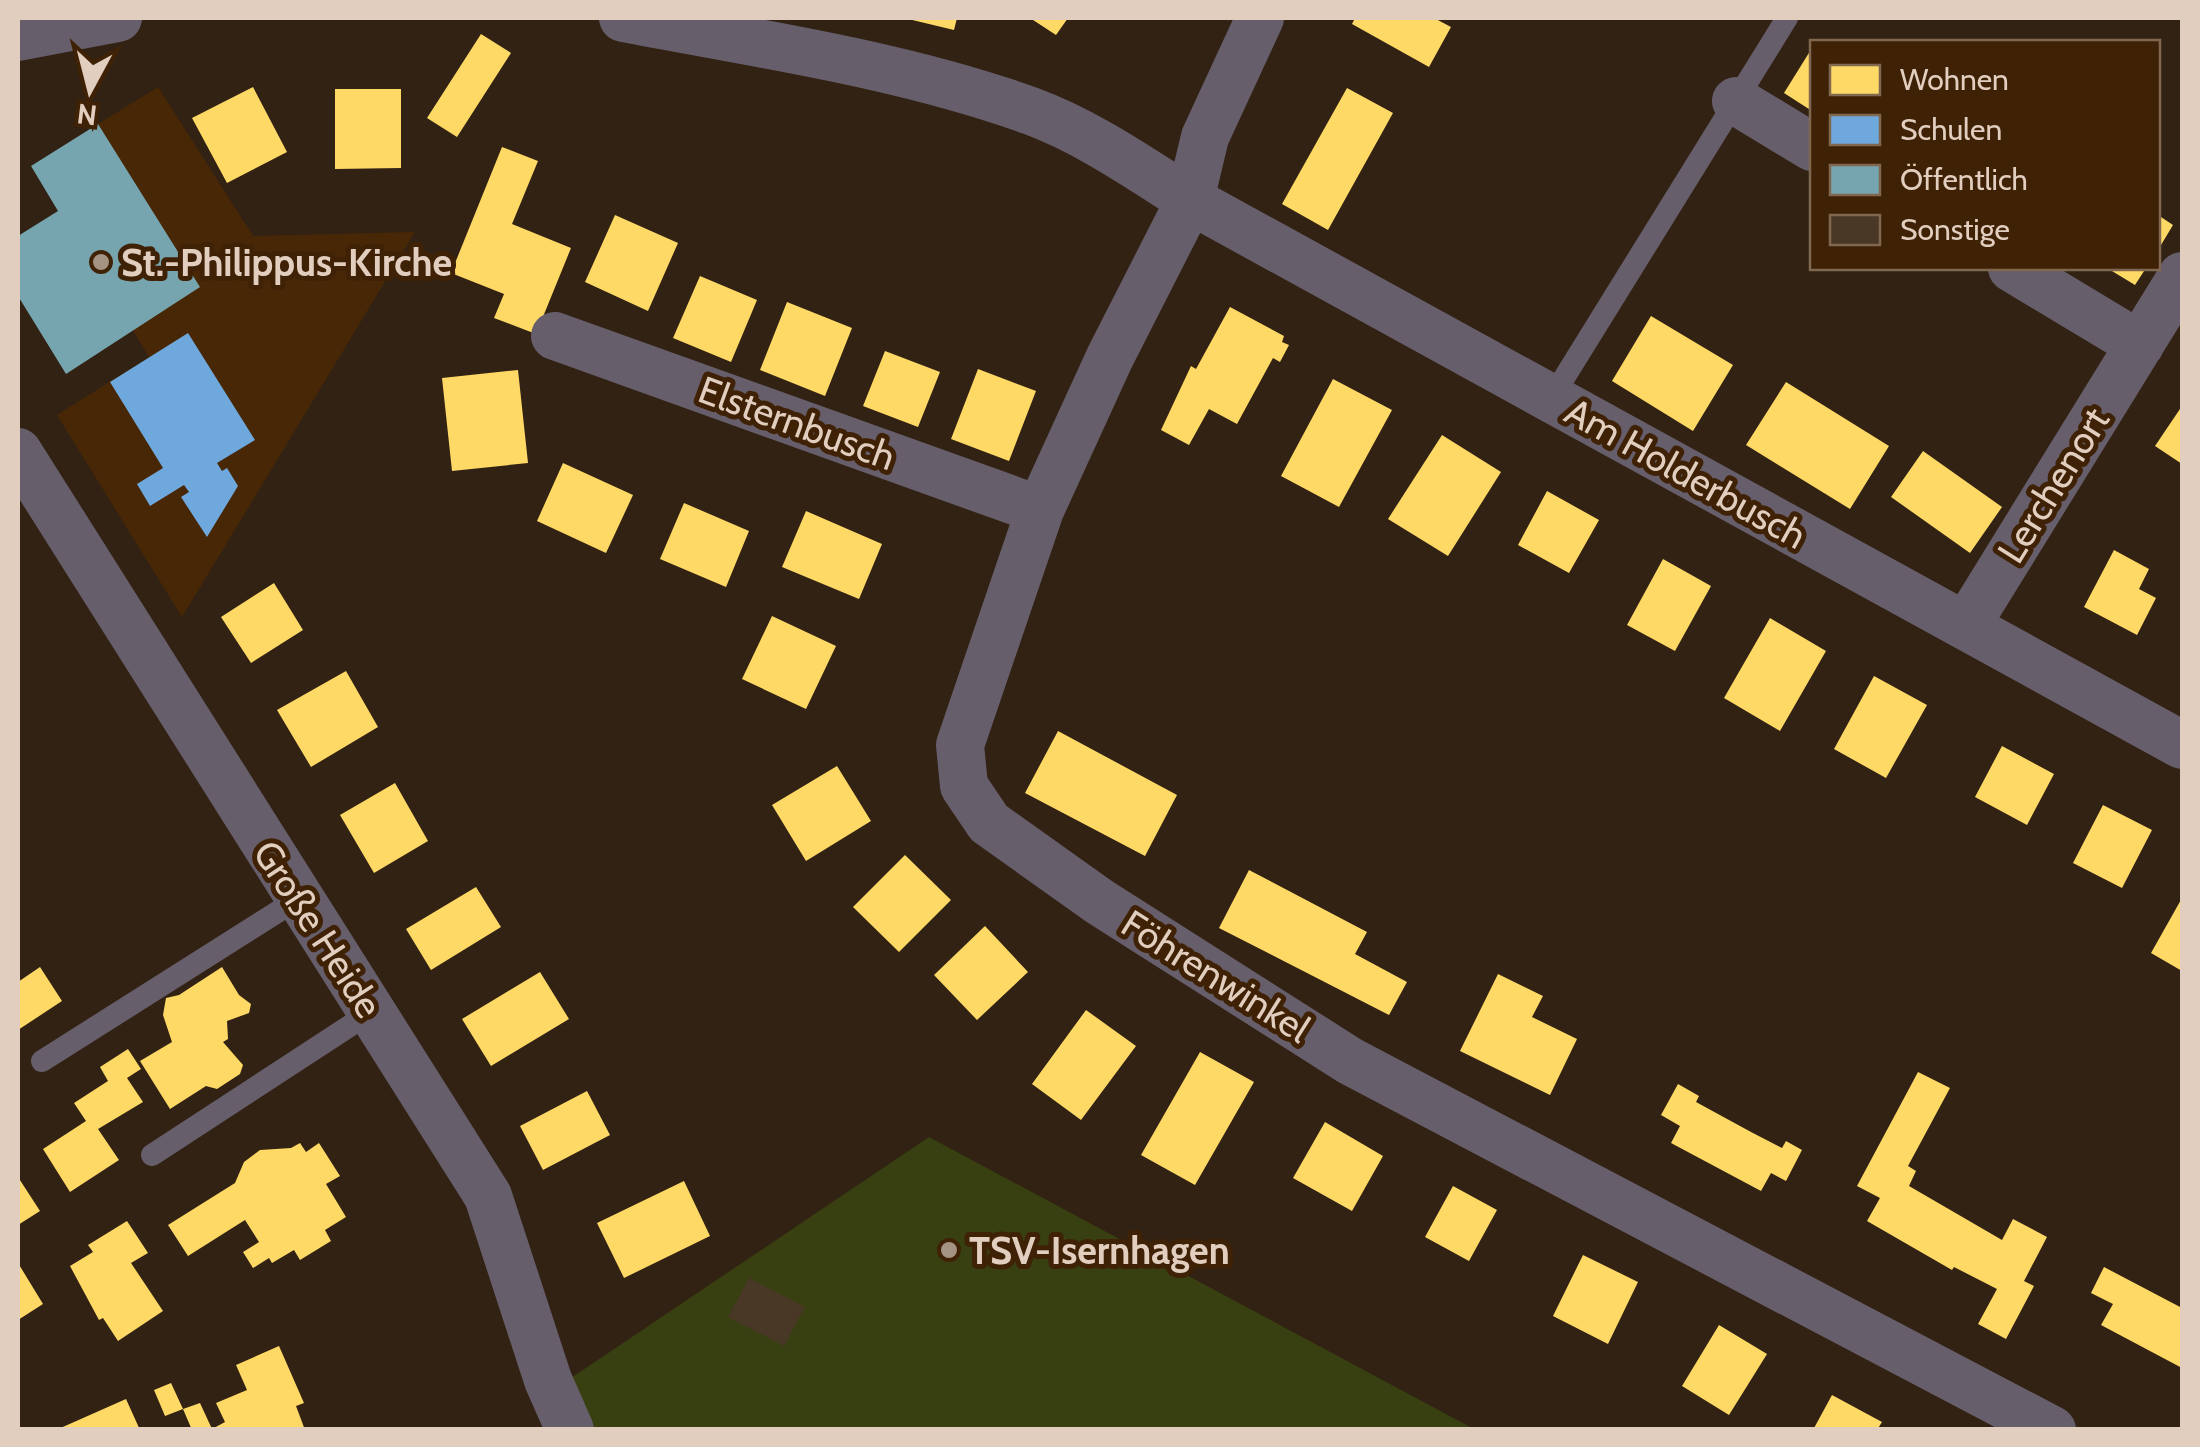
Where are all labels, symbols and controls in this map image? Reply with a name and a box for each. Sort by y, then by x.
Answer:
north arrow [40,40,140,140]
legend [1810,40,2160,270]
text: Wohnen [1900,61,2009,98]
text: N [75,97,99,133]
text: Schulen [1900,111,2002,148]
text: Öffentlich [1900,161,2028,198]
text: Sonstige [1900,211,2010,248]
place label: St.-Philippus-Kirche [121,239,452,286]
marker: St.-Philippus-Kirche [90,251,112,273]
street label: Elsternbusch [692,366,902,480]
street label: Am Holderbusch [1557,387,1815,559]
street label: Lerchenort [1987,399,2119,571]
street label: Große Heide [243,832,393,1026]
street label: Föhrenwinkel [1113,900,1319,1052]
place label: TSV-Isernhagen [969,1227,1230,1274]
marker: TSV-Isernhagen [938,1239,960,1261]

